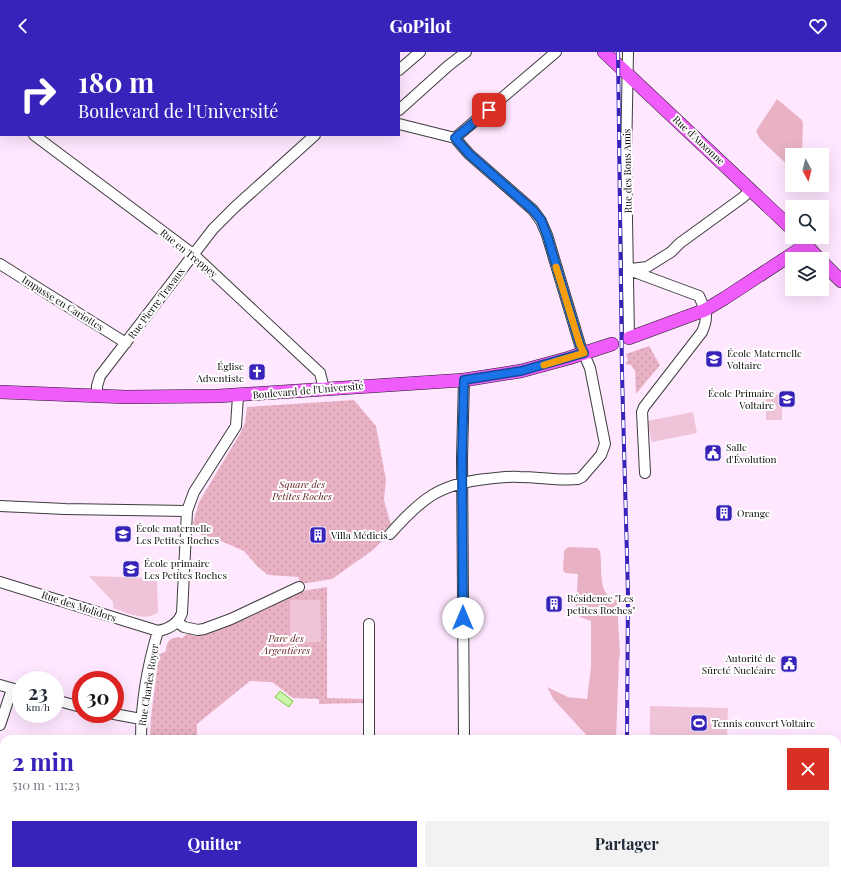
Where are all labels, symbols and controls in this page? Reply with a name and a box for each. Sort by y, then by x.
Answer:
text: GoPilot [389,14,452,38]
icon: back [12,15,34,37]
icon: heart [807,15,829,37]
text: 180 m [78,63,154,100]
icon: right [12,68,64,120]
pin [472,93,506,127]
text: Boulevard de l'Université [78,99,278,123]
icon: arrive [478,99,500,121]
street label: Rue d'Auxonne [670,112,728,168]
street label: Rue des Bons Amis [619,129,635,213]
north arrow [785,148,829,192]
map controls [785,148,829,296]
button: search [785,200,829,244]
street label: Rue en Treppey [157,225,221,281]
button: layers [785,252,829,296]
street label: Rue Pierre Travaux [125,264,188,342]
street label: Impasse en Cariottes [19,272,107,334]
place label: École Maternelle Voltaire [726,346,802,372]
school or university icon: École Maternelle Voltaire [704,349,724,369]
place label: Église Adventiste [196,359,244,385]
church icon: Église Adventiste [247,362,267,382]
street label: Boulevard de l'Université [252,378,364,402]
place label: École Primaire Voltaire [708,386,774,412]
school or university icon: École Primaire Voltaire [777,389,797,409]
place label: Salle d'Évolution [726,440,777,466]
public building icon: Salle d'Évolution [703,443,723,463]
park label: Square des Petites Roches [271,477,332,503]
building icon: Orange [714,503,734,523]
place label: Orange [737,506,770,520]
place label: École maternelle Les Petites Roches [136,521,219,547]
school or university icon: École maternelle Les Petites Roches [113,524,133,544]
building icon: Villa Médicis [308,525,328,545]
place label: Villa Médicis [330,528,388,542]
place label: École primaire Les Petites Roches [144,556,227,582]
school or university icon: École primaire Les Petites Roches [121,559,141,579]
street label: Rue des Molidors [40,587,118,625]
place label: Résidence "Les petites Roches" [567,591,635,617]
building icon: Résidence "Les petites Roches" [544,594,564,614]
position arrow [442,597,484,639]
park label: Parc des Argentières [261,631,310,657]
street label: Rue Charles Royer [135,642,161,727]
place label: Autorité de Sûreté Nucléaire [702,651,776,677]
public building icon: Autorité de Sûreté Nucléaire [779,654,799,674]
speed limit sign: 30 [72,671,124,723]
text: 23 [28,678,48,705]
text: km/h [26,700,50,714]
sports icon: Tennis couvert Voltaire [689,713,709,733]
place label: Tennis couvert Voltaire [712,716,815,730]
text: 2 min [12,745,74,777]
button: close [787,748,829,790]
text: 510 m · 11:23 [12,776,80,793]
button: Quitter [12,821,417,867]
button: Partager [425,821,829,867]

